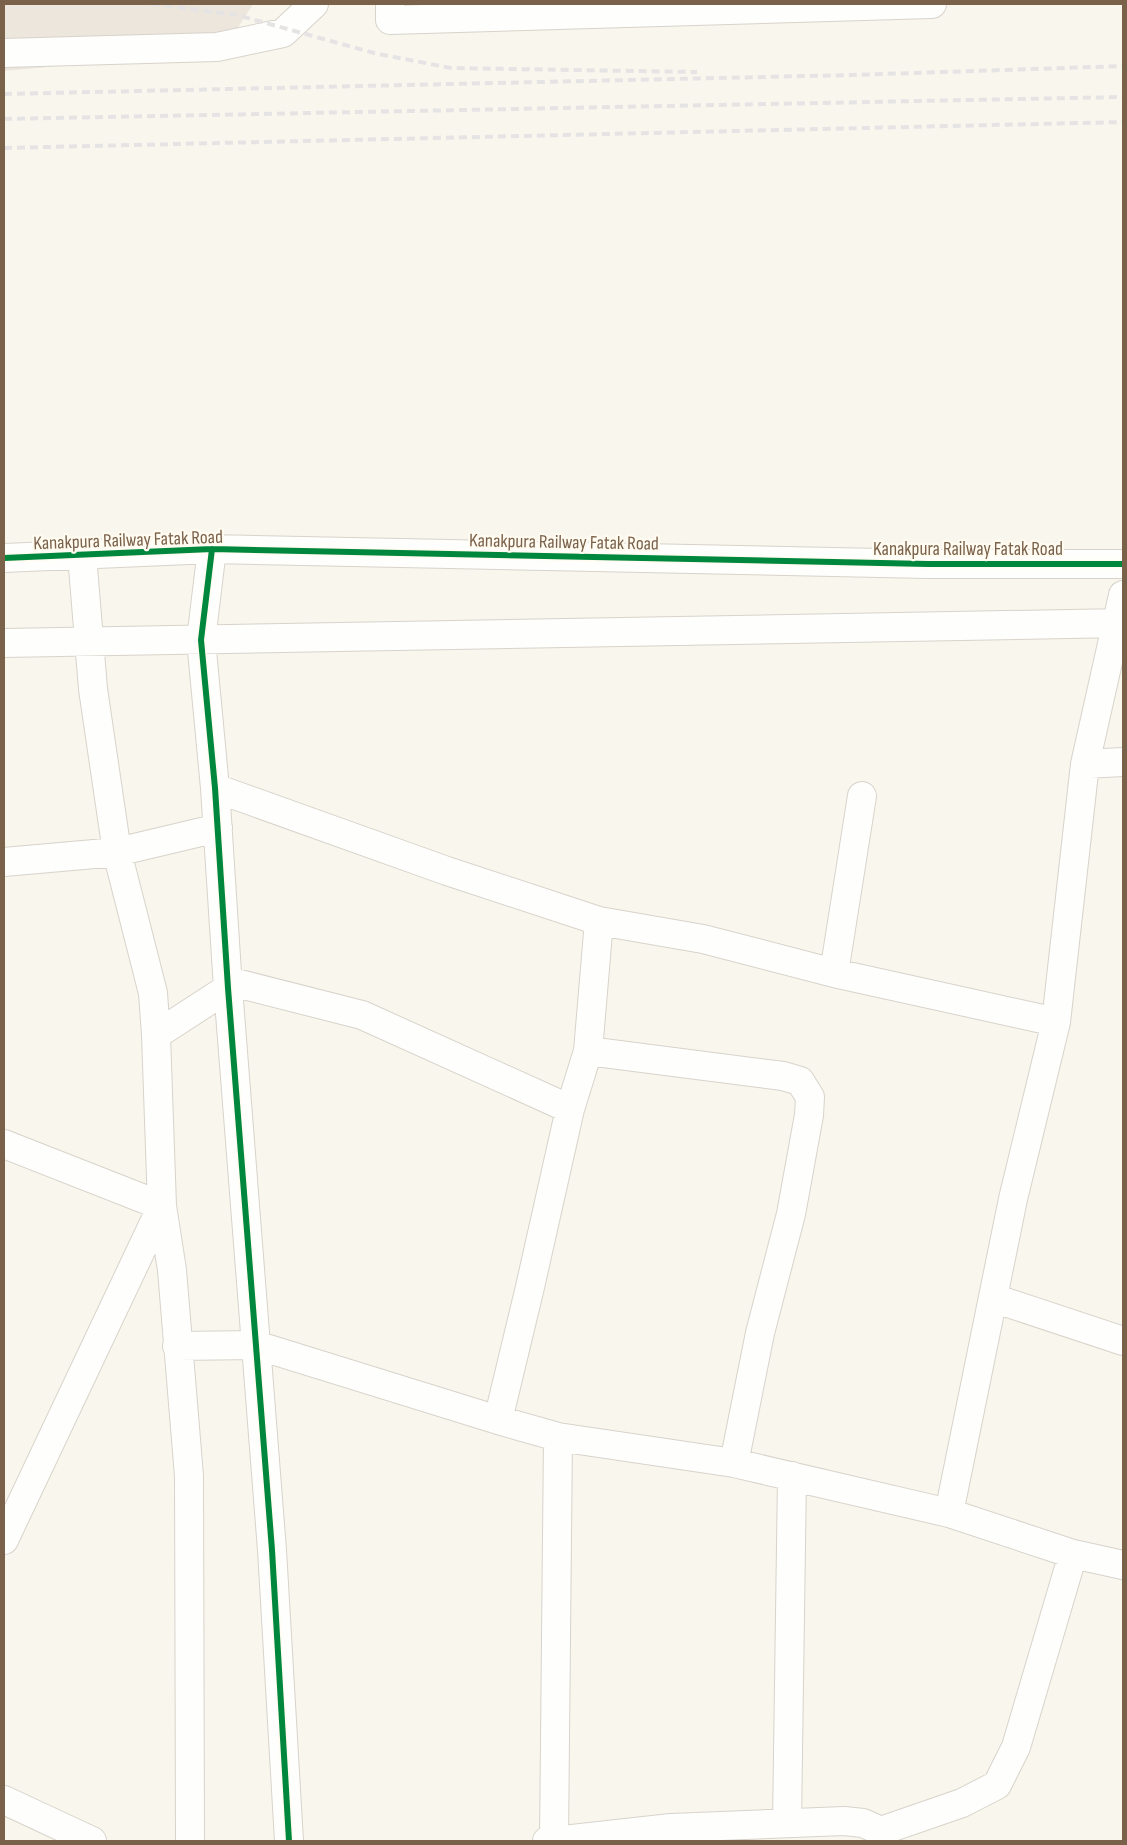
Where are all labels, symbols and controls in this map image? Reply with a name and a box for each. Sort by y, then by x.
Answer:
street label: Kanakpura Railway Fatak Road [33,526,223,555]
street label: Kanakpura Railway Fatak Road [469,529,659,556]
street label: Kanakpura Railway Fatak Road [873,538,1063,561]

